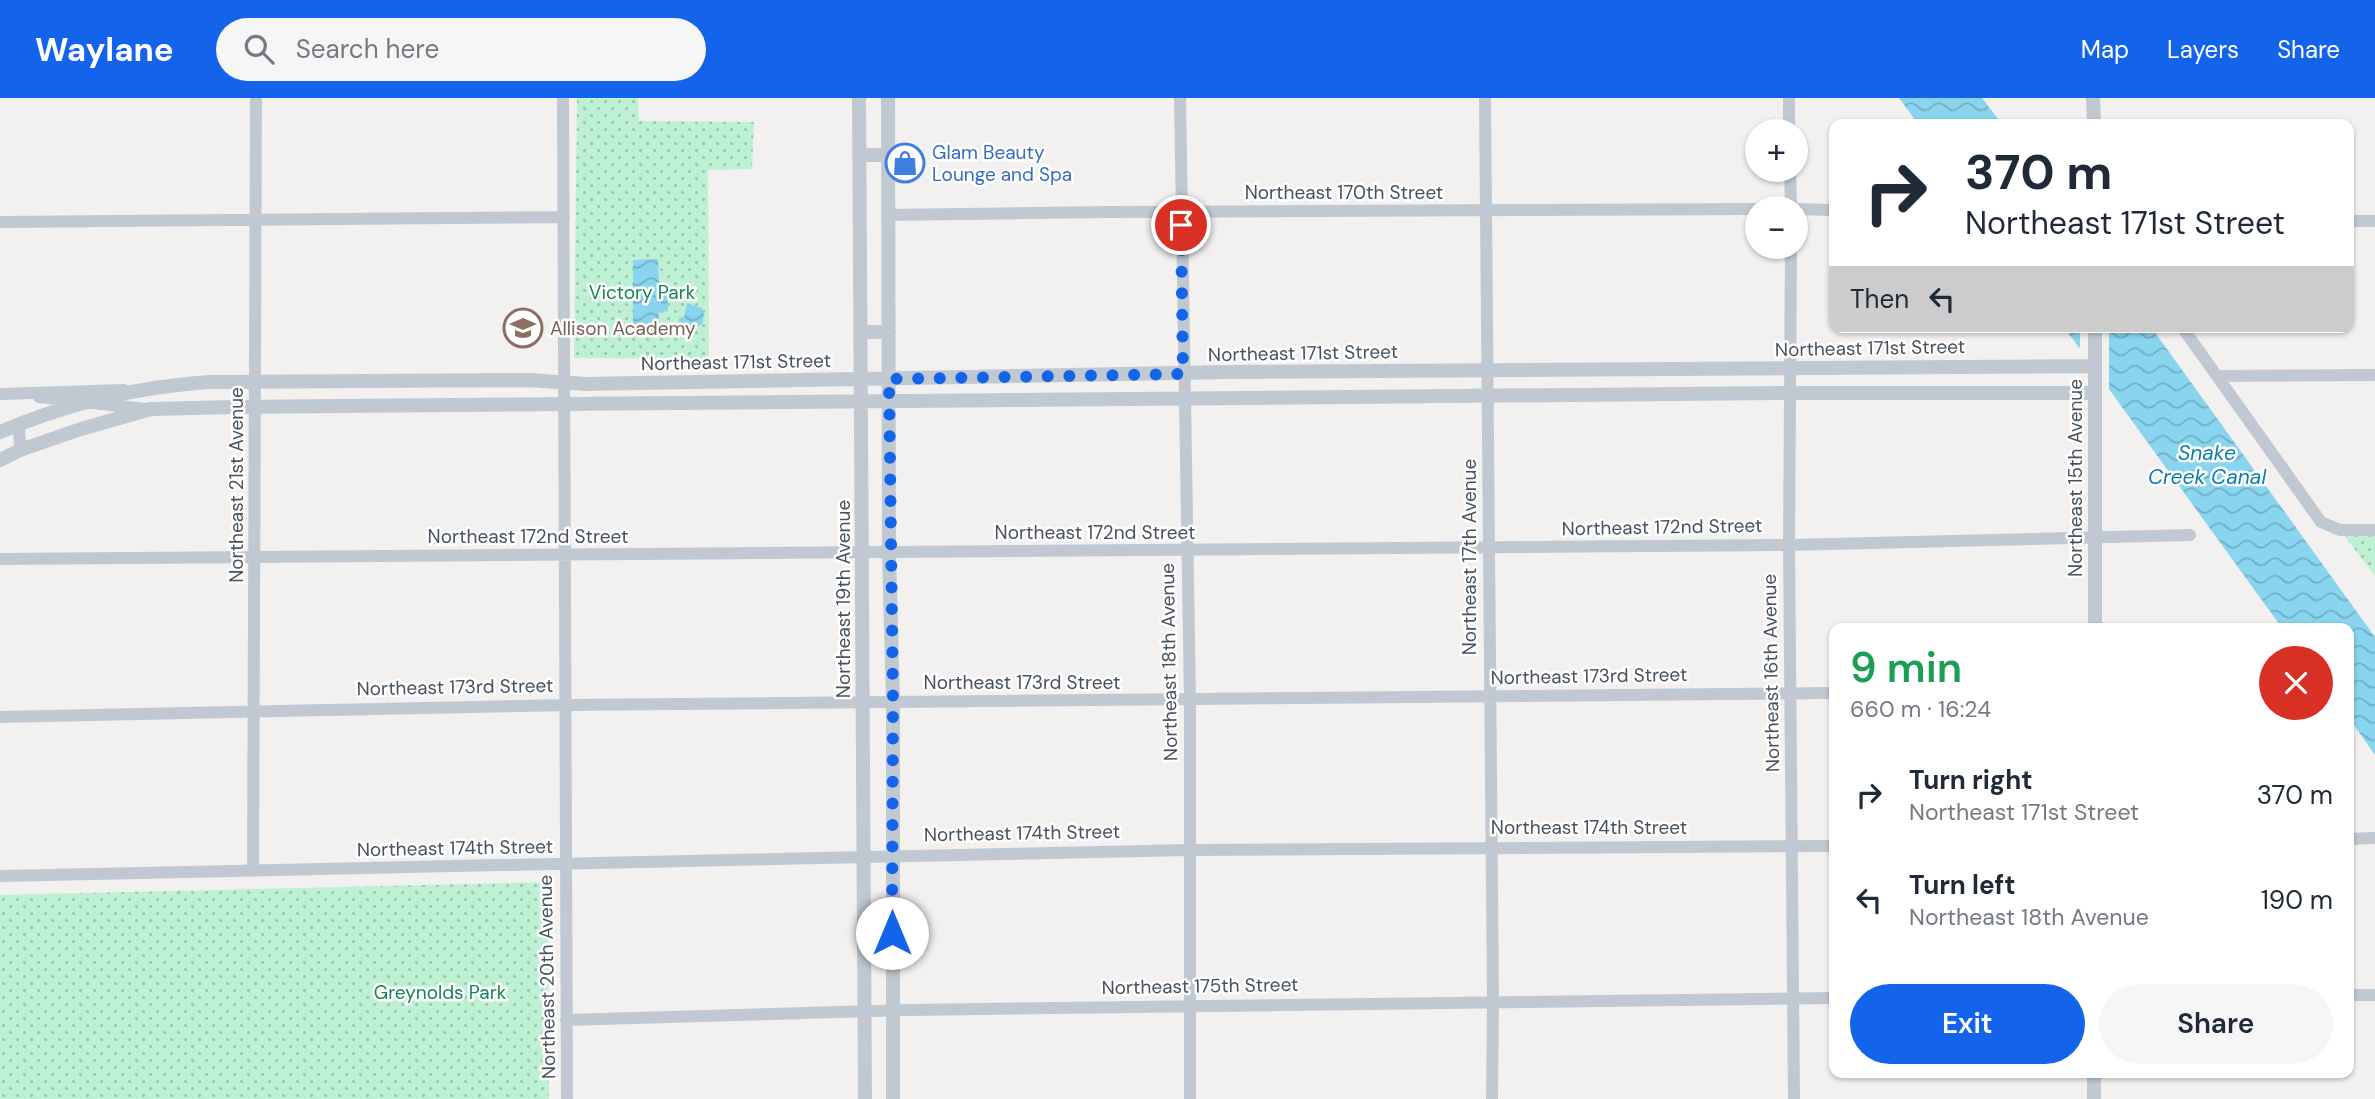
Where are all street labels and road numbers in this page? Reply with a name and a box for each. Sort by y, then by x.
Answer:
street label: Northeast 170th Street [1245,180,1443,205]
street label: Northeast 171st Street [1775,334,1965,362]
street label: Northeast 171st Street [1208,339,1398,367]
street label: Northeast 171st Street [641,348,831,376]
street label: Northeast 15th Avenue [2063,379,2088,577]
street label: Northeast 21st Avenue [224,387,249,583]
street label: Northeast 17th Avenue [1457,459,1482,655]
street label: Northeast 19th Avenue [831,500,856,698]
street label: Northeast 172nd Street [1561,513,1763,541]
street label: Northeast 172nd Street [995,520,1195,545]
street label: Northeast 172nd Street [428,524,628,549]
street label: Northeast 18th Avenue [1155,563,1183,761]
street label: Northeast 16th Avenue [1757,574,1785,772]
street label: Northeast 173rd Street [1490,662,1688,690]
street label: Northeast 173rd Street [924,670,1120,695]
street label: Northeast 173rd Street [356,673,554,701]
street label: Northeast 174th Street [1491,815,1687,840]
street label: Northeast 174th Street [924,819,1120,847]
street label: Northeast 174th Street [357,834,553,862]
street label: Northeast 20th Avenue [533,875,561,1079]
street label: Northeast 175th Street [1101,972,1299,1000]

